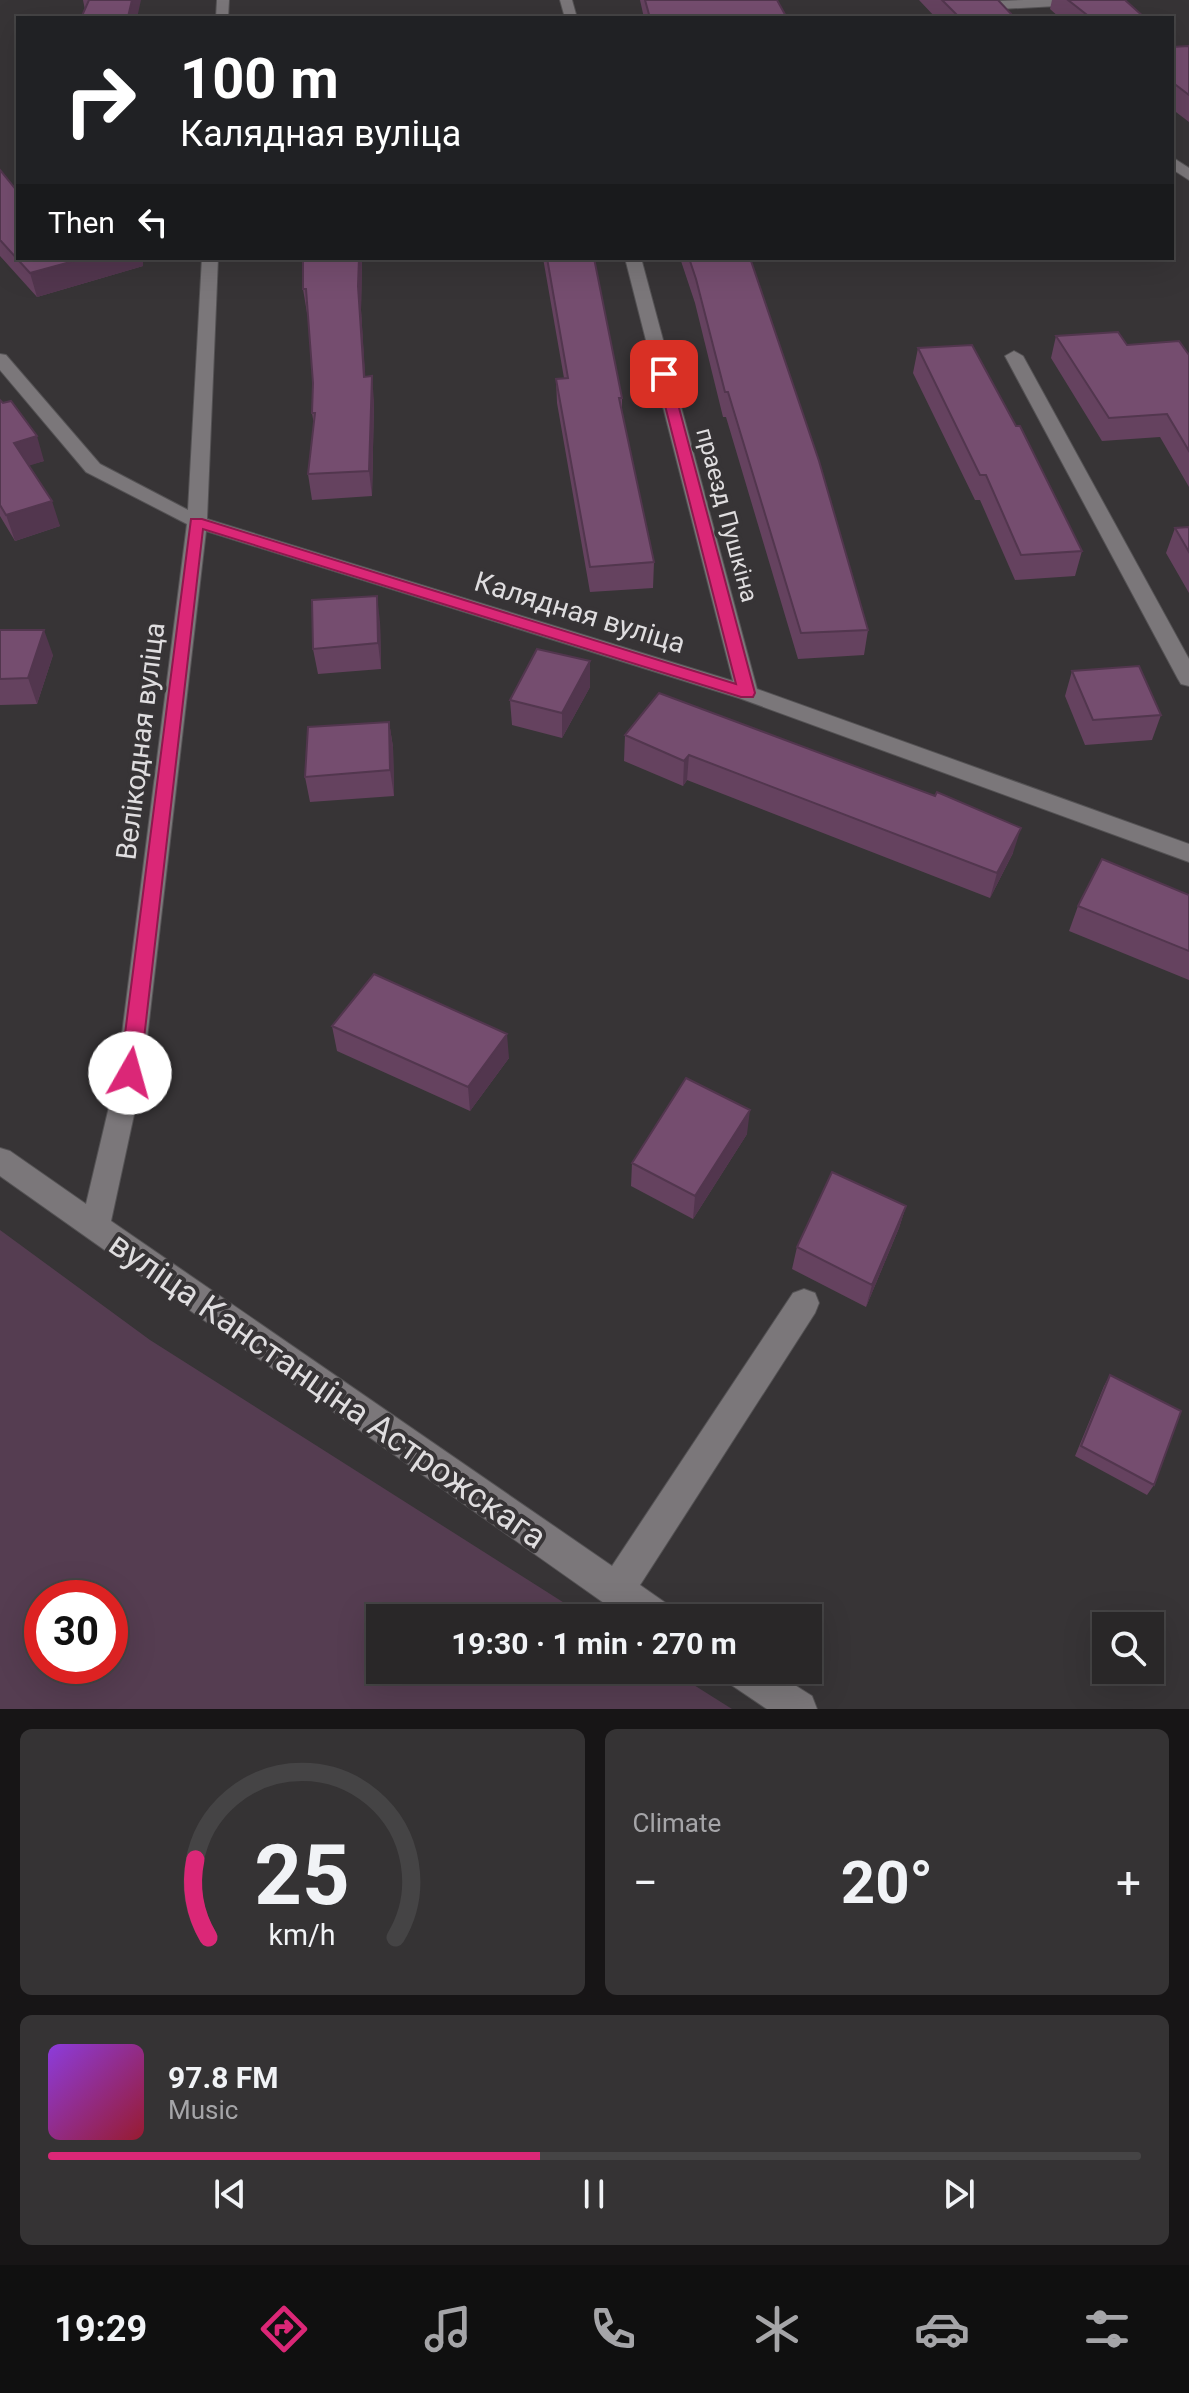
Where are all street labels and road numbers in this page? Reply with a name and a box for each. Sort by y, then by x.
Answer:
street label: праезд Пушкіна [690,425,764,605]
street label: Калядная вуліца [470,565,689,660]
street label: Велікодная вуліца [110,620,171,862]
street label: вуліца Канстанціна Астрожскага [102,1223,554,1557]

